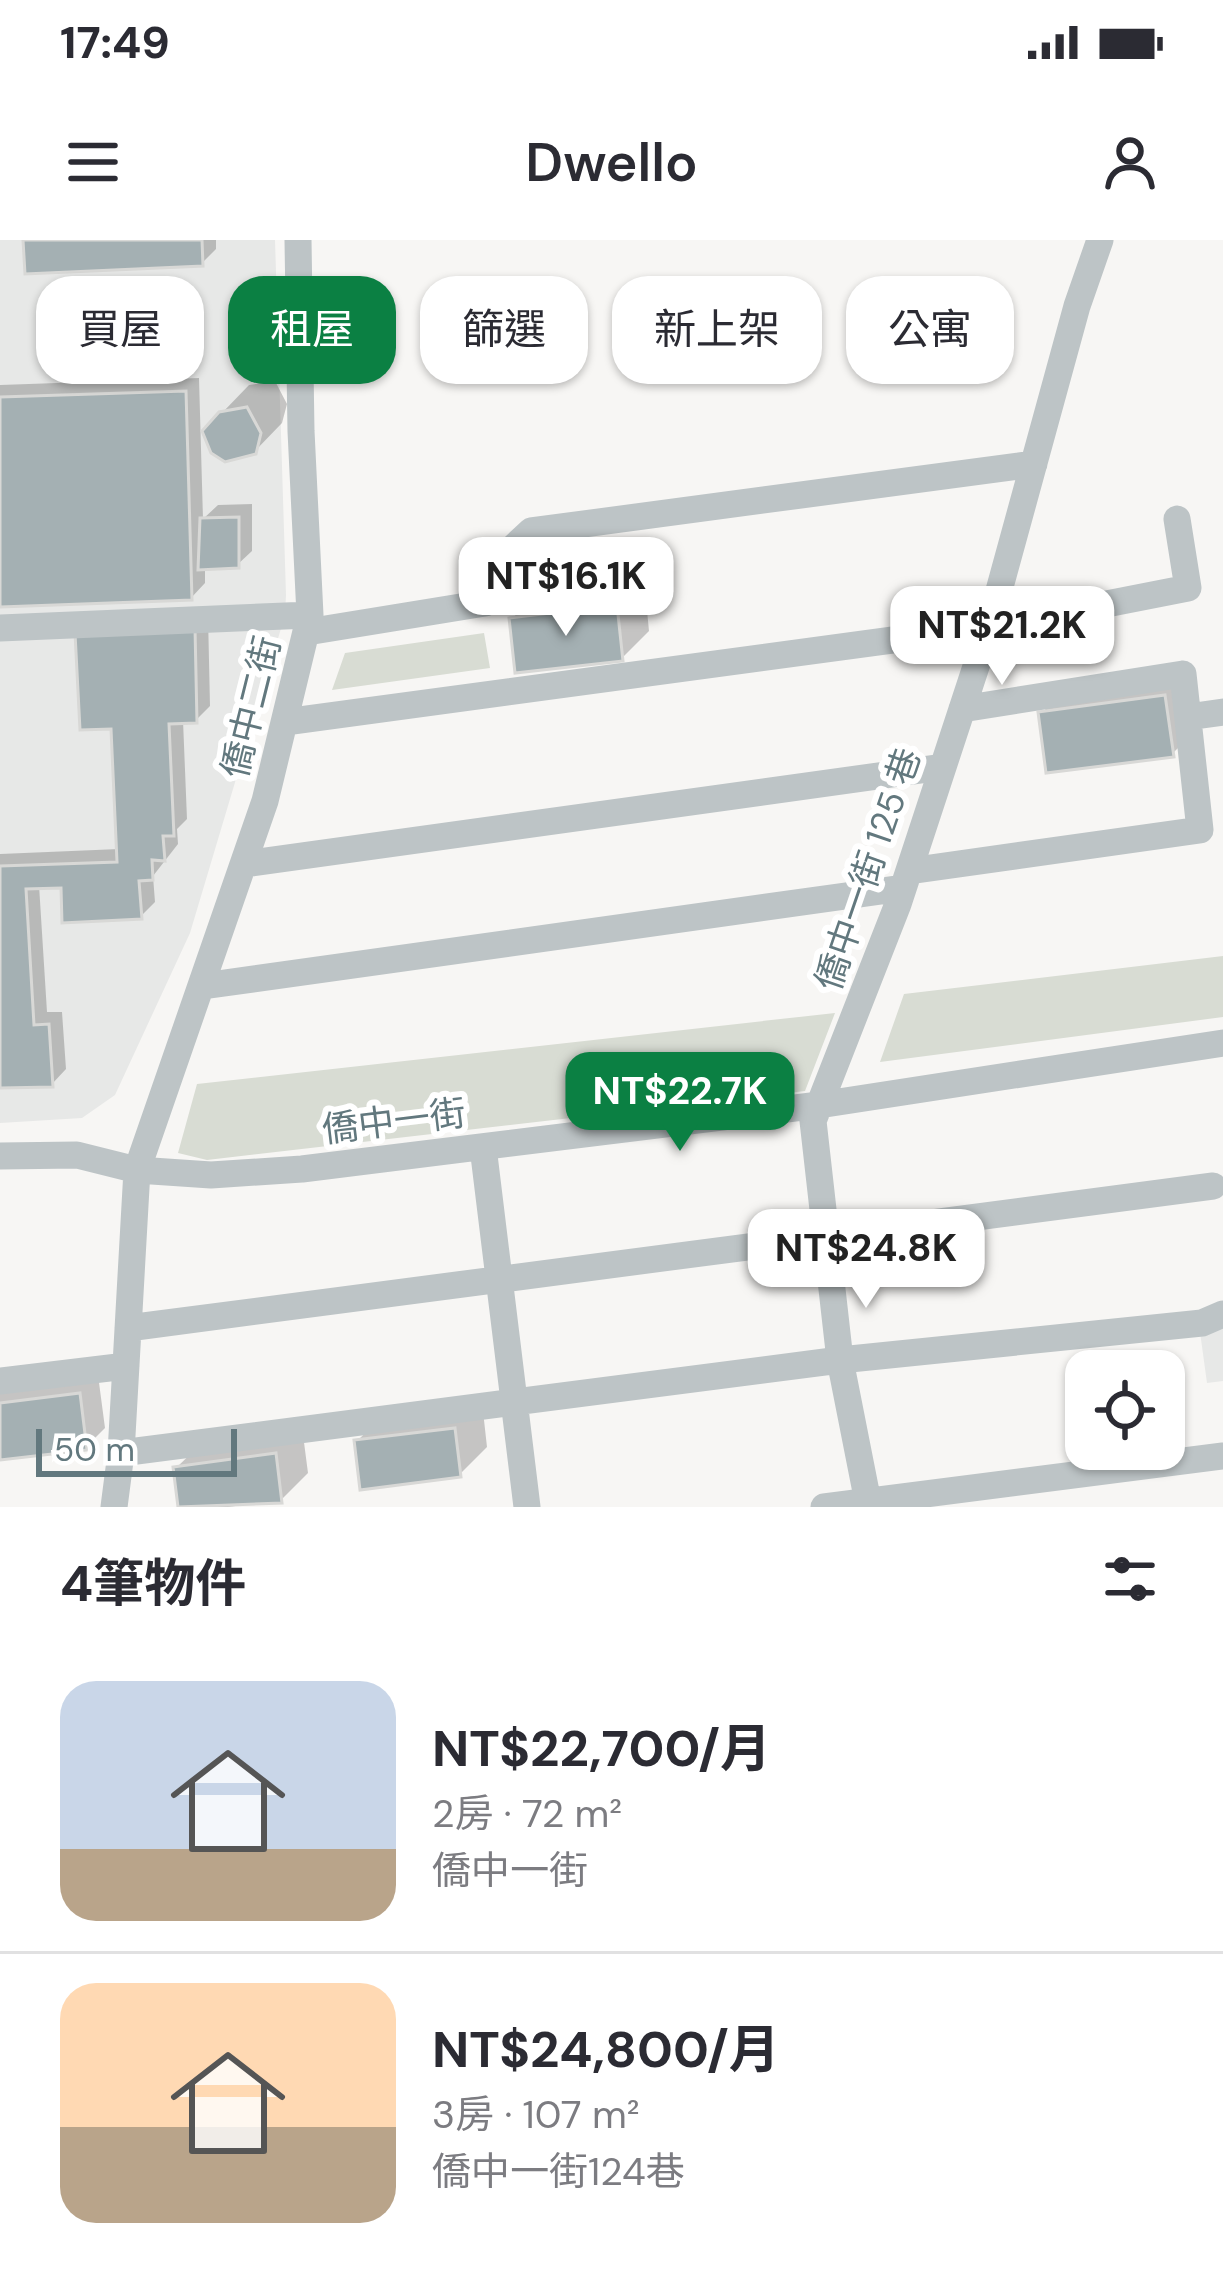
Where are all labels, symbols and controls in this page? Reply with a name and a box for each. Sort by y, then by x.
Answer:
text: 17:49 [60,13,170,72]
text: Dwello [525,127,698,198]
icon: menu [60,129,126,195]
icon: person [1097,129,1163,195]
chip: 買屋 [36,276,204,384]
chip: 租屋 [228,276,396,384]
chip: 篩選 [420,276,588,384]
chip: 新上架 [612,276,822,384]
chip: 公寓 [846,276,1014,384]
pin: NT$16.1K [442,537,690,639]
text: NT$16.1K [486,550,646,601]
pin: NT$21.2K [878,586,1126,688]
text: NT$21.2K [917,599,1087,650]
street label: 僑中二街 [211,631,291,783]
street label: 僑中一街 125 巷 [805,742,931,996]
pin: NT$22.7K [556,1052,804,1154]
text: NT$22.7K [592,1065,768,1116]
street label: 僑中一街 [320,1089,468,1153]
pin: NT$24.8K [742,1209,990,1311]
text: NT$24.8K [775,1222,957,1273]
map controls [1065,1350,1185,1470]
button: locate [1065,1350,1185,1470]
scale bar [36,1423,237,1476]
text: 50 m [54,1428,135,1471]
icon: filters [1097,1546,1163,1612]
text: 4筆物件 [60,1550,246,1617]
text: NT$22,700/月 [432,1715,771,1782]
icon: home [156,1729,300,1873]
text: 2房 · 72 m² [432,1788,622,1839]
text: 僑中一街 [432,1845,588,1896]
text: NT$24,800/月 [432,2016,780,2083]
icon: home [156,2031,300,2175]
text: 3房 · 107 m² [432,2089,640,2140]
text: 僑中一街124巷 [432,2146,685,2197]

